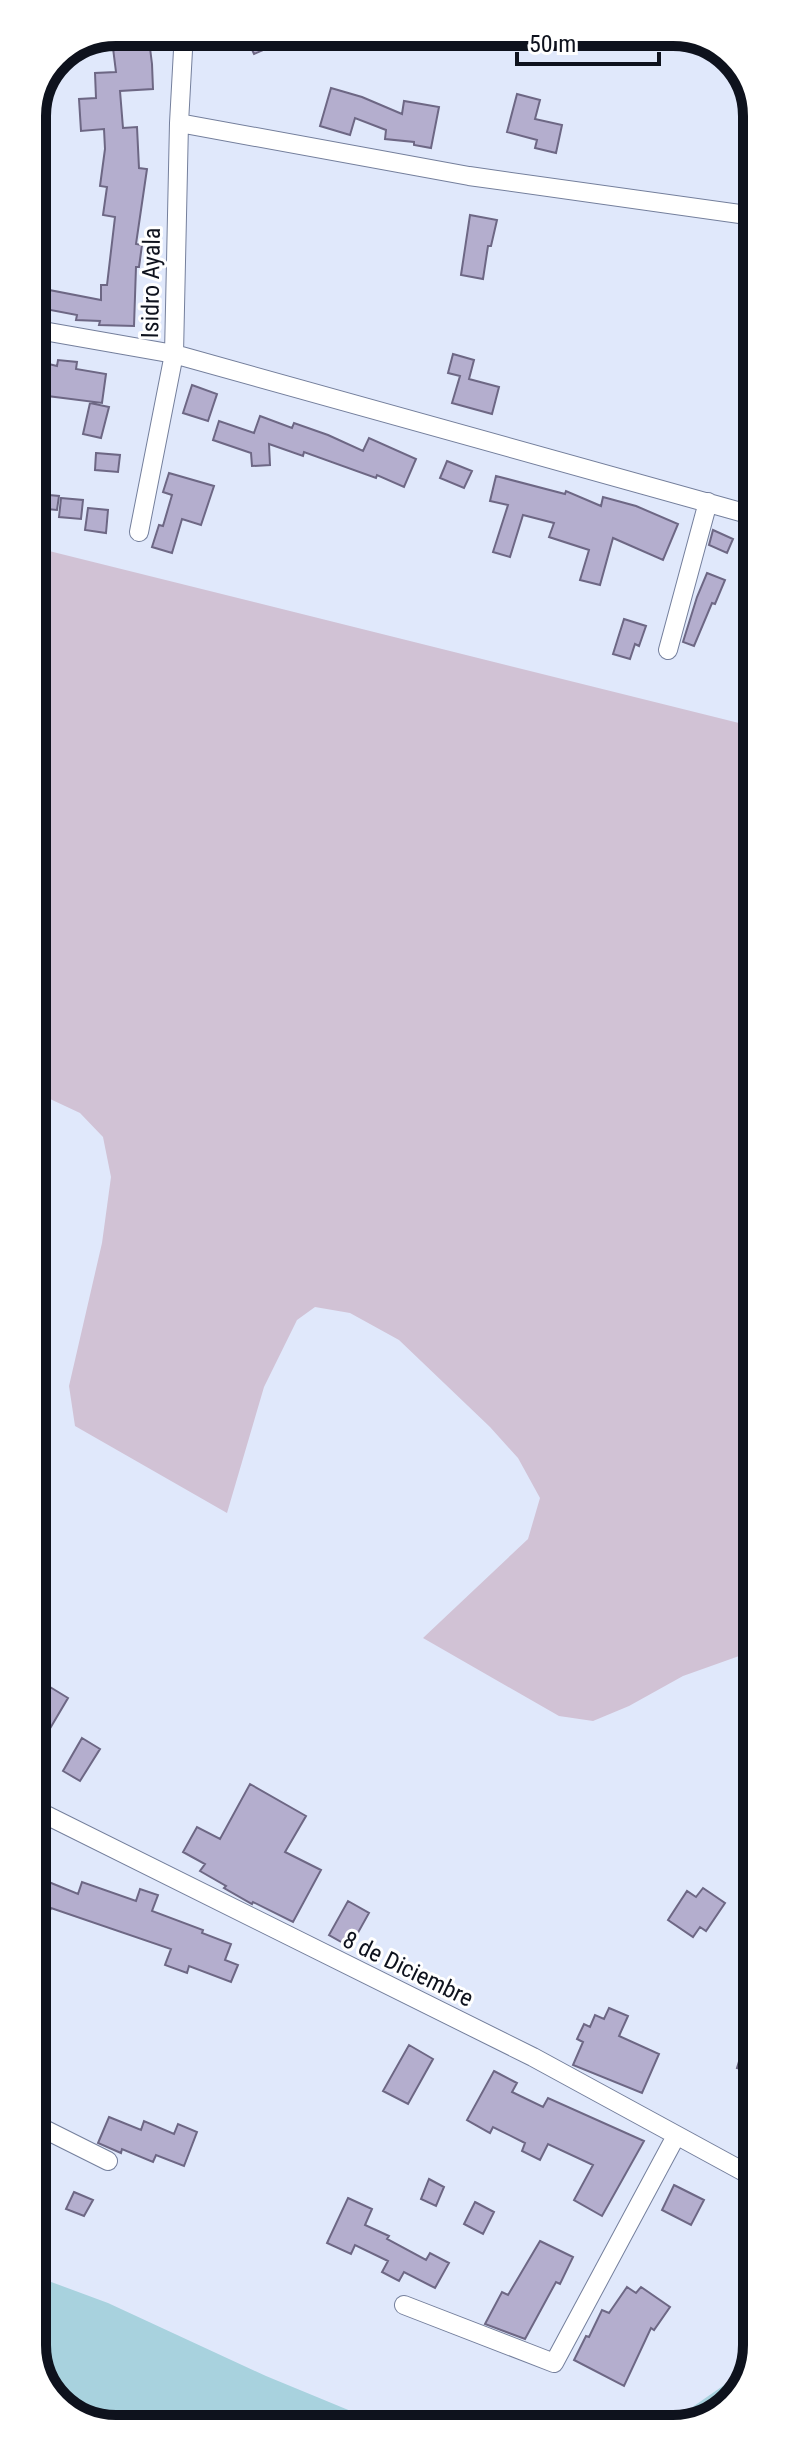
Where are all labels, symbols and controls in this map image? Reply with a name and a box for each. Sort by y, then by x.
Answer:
scale bar [517,16,659,66]
text: 50 m [529,30,576,58]
street label: Isidro Ayala [136,227,166,339]
street label: 8 de Diciembre [338,1925,478,2013]

